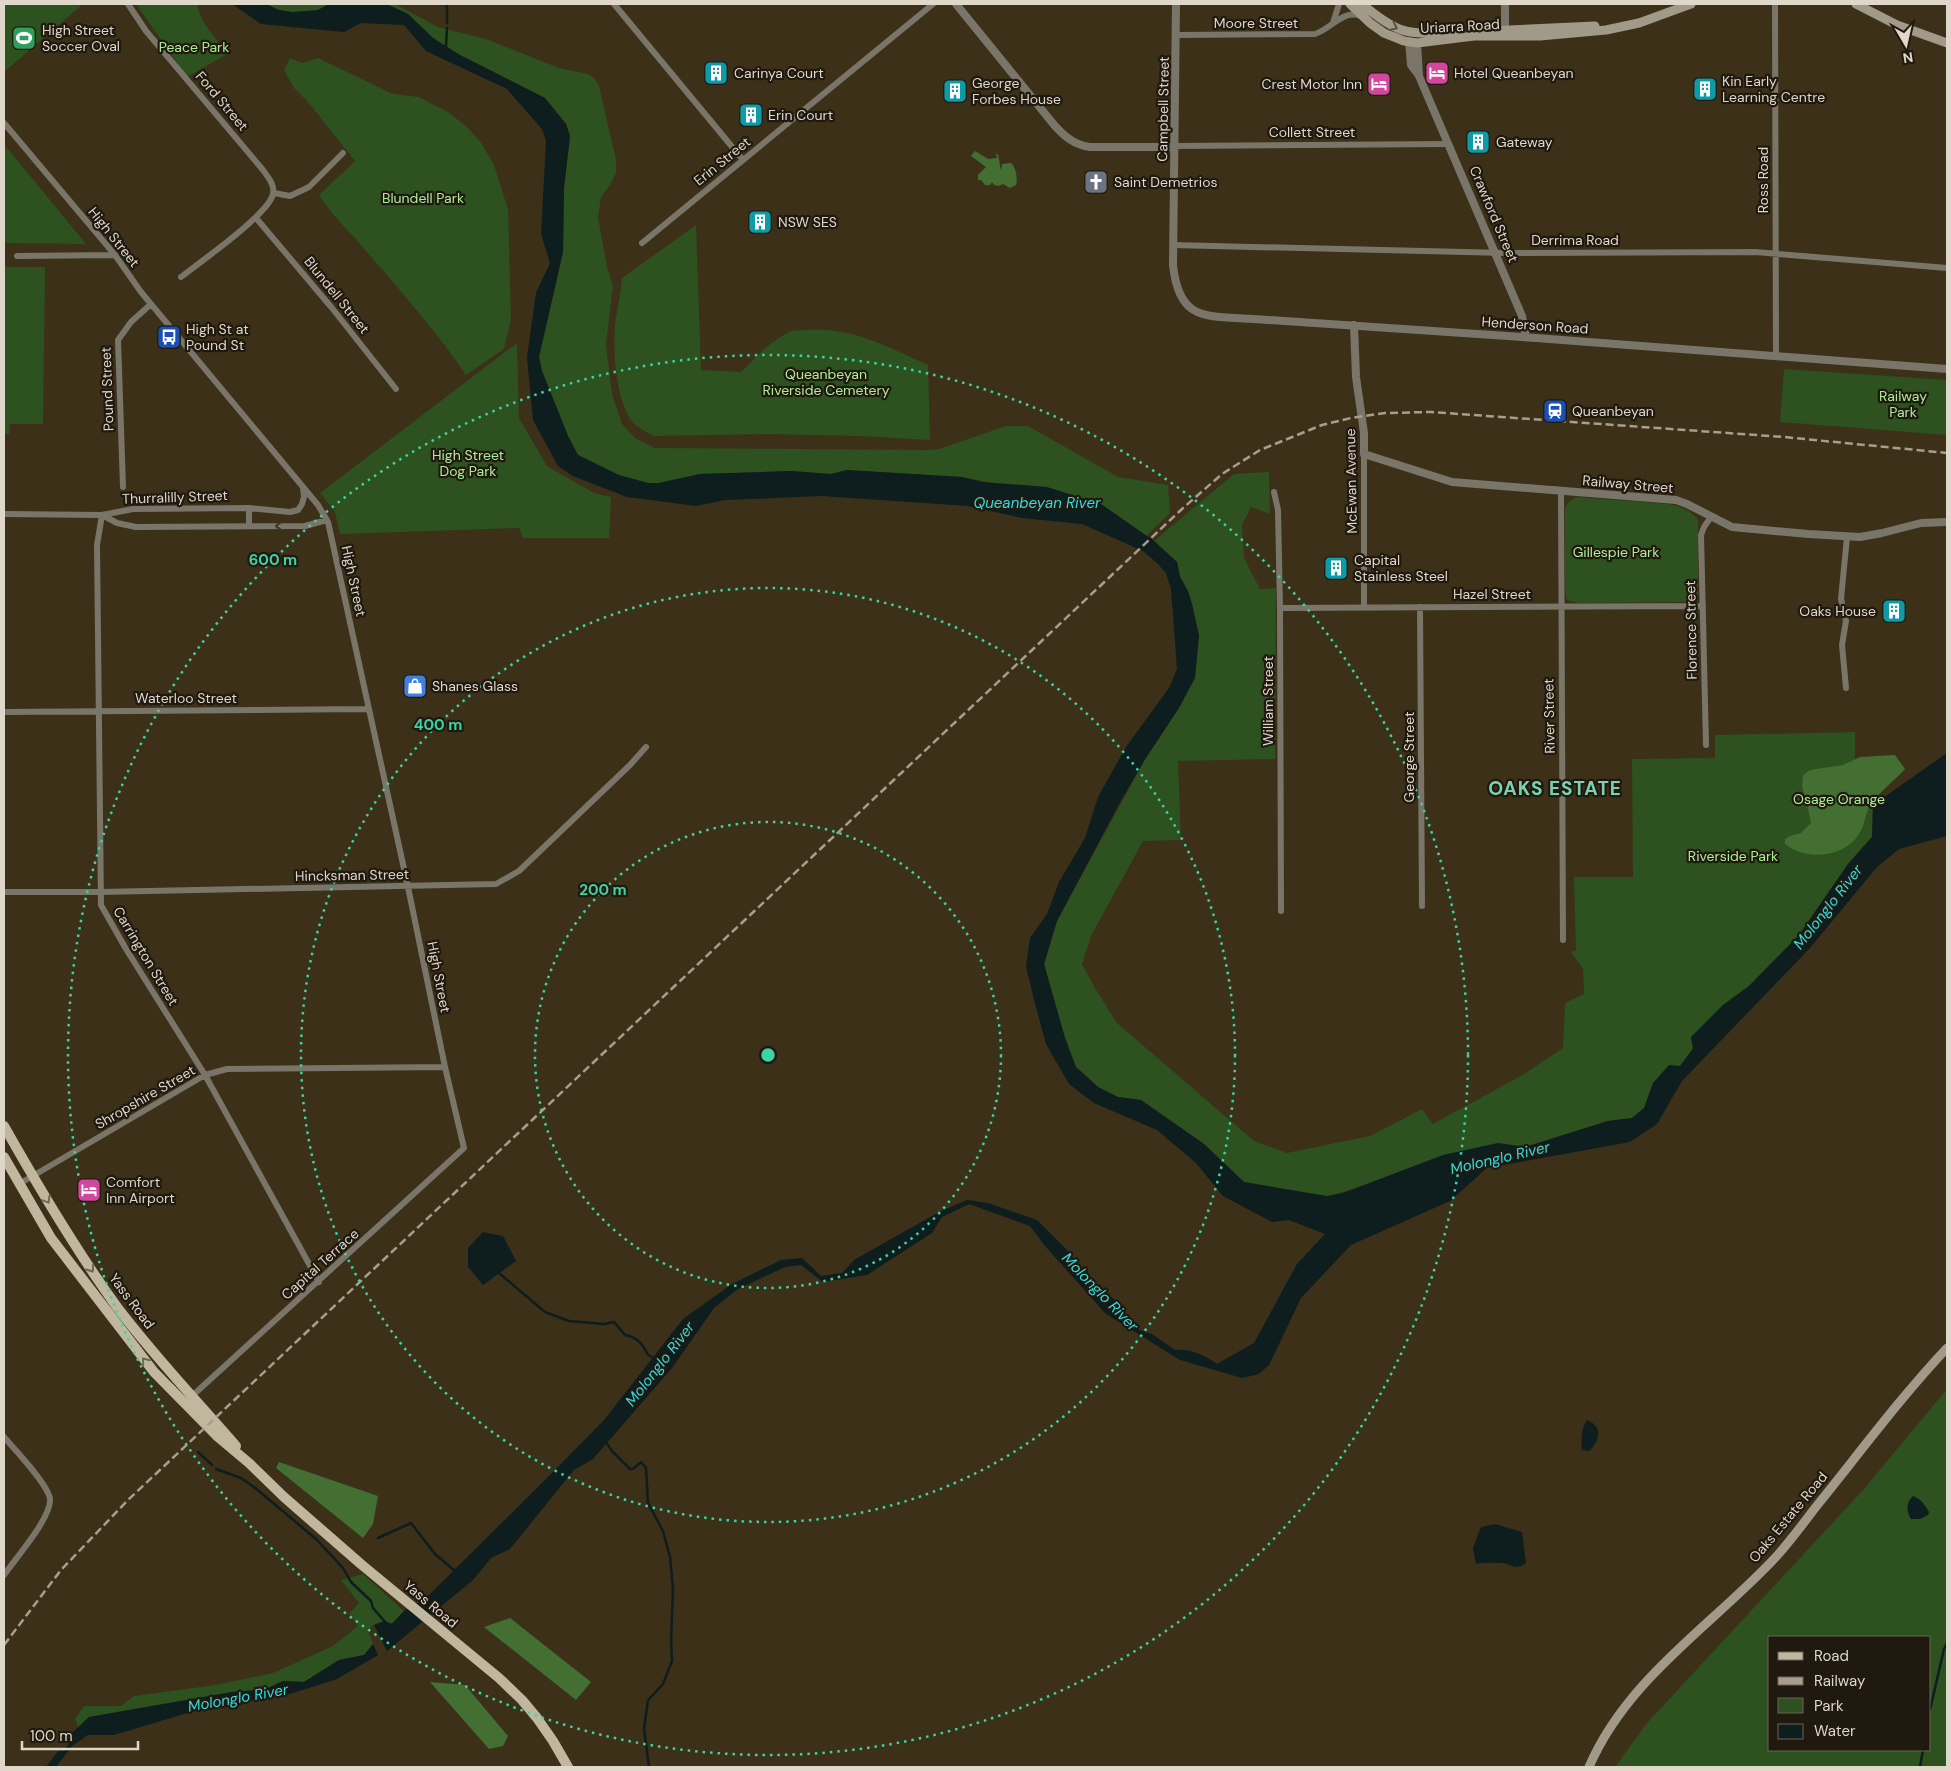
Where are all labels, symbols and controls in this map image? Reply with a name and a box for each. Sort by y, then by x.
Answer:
street label: Moore Street [1214,14,1298,32]
street label: Uriarra Road [1420,15,1500,37]
north arrow [1881,20,1931,70]
place label: High Street Soccer Oval [42,21,120,55]
one-way arrow [1389,21,1398,31]
sports icon: High Street Soccer Oval [11,25,37,51]
park label: Peace Park [159,38,229,56]
text: N [1902,48,1914,68]
street label: Campbell Street [1153,56,1173,162]
building icon: Carinya Court [703,60,729,86]
hotel icon: Hotel Queanbeyan [1424,60,1450,86]
place label: Carinya Court [734,64,824,82]
place label: Hotel Queanbeyan [1454,64,1574,82]
street label: Ford Street [192,67,252,135]
hotel icon: Crest Motor Inn [1366,71,1392,97]
place label: Kin Early Learning Centre [1722,72,1825,106]
place label: George Forbes House [972,74,1061,108]
place label: Crest Motor Inn [1262,75,1362,93]
building icon: Kin Early Learning Centre [1692,76,1718,102]
building icon: George Forbes House [942,78,968,104]
building icon: Erin Court [738,102,764,128]
place label: Erin Court [768,106,833,124]
street label: Collett Street [1269,123,1355,141]
building icon: Gateway [1465,129,1491,155]
street label: Erin Street [690,133,754,189]
place label: Gateway [1496,133,1553,151]
street label: Ross Road [1754,147,1772,213]
street label: Crawford Street [1466,163,1522,265]
church icon: Saint Demetrios [1083,169,1109,195]
place label: Saint Demetrios [1114,173,1217,191]
park label: Blundell Park [382,189,464,207]
street label: High Street [84,203,144,271]
building icon: NSW SES [747,209,773,235]
place label: NSW SES [778,213,837,231]
street label: Derrima Road [1531,231,1619,249]
street label: Blundell Street [300,253,374,337]
street label: Henderson Road [1481,312,1589,338]
place label: High St at Pound St [186,320,249,354]
bus stop icon: High St at Pound St [156,324,182,350]
street label: Pound Street [97,347,117,431]
park label: Queanbeyan Riverside Cemetery [762,365,890,399]
park label: Railway Park [1879,387,1927,421]
station icon: Queanbeyan [1542,398,1568,424]
place label: Queanbeyan [1572,402,1654,420]
street label: McEwan Avenue [1341,428,1361,534]
park label: High Street Dog Park [432,446,504,480]
street label: Railway Street [1582,471,1674,497]
street label: Thurralilly Street [122,486,228,508]
water label: Queanbeyan River [973,493,1101,513]
one-way arrow [275,521,283,531]
park label: Gillespie Park [1573,543,1659,561]
street label: High Street [338,544,370,618]
text: 600 m [249,550,297,570]
place label: Capital Stainless Steel [1354,551,1448,585]
building icon: Capital Stainless Steel [1323,555,1349,581]
street label: Florence Street [1681,580,1701,680]
street label: Hazel Street [1453,585,1531,603]
building icon: Oaks House [1881,598,1907,624]
place label: Oaks House [1799,602,1876,620]
street label: William Street [1259,656,1277,746]
shop icon: Shanes Glass [402,673,428,699]
place label: Shanes Glass [432,677,518,695]
street label: River Street [1539,678,1559,754]
street label: Waterloo Street [135,689,237,707]
street label: George Street [1400,712,1418,802]
text: 400 m [414,715,462,735]
district label: OAKS ESTATE [1488,776,1622,801]
park label: Osage Orange [1793,790,1885,808]
park label: Riverside Park [1688,847,1778,865]
water label: Molonglo River [1789,860,1867,953]
street label: Hincksman Street [295,865,409,885]
text: 200 m [579,880,627,900]
street label: Carrington Street [109,903,183,1009]
street label: High Street [423,940,455,1014]
centre of rings [759,1046,777,1064]
street label: Shropshire Street [92,1061,198,1133]
water label: Molonglo River [1448,1137,1552,1179]
place label: Comfort Inn Airport [106,1173,175,1207]
hotel icon: Comfort Inn Airport [76,1177,102,1203]
one-way arrow [40,1194,50,1203]
street label: Capital Terrace [277,1224,363,1304]
water label: Molonglo River [1057,1248,1143,1336]
one-way arrow [85,1263,94,1273]
street label: Yass Road [105,1270,159,1332]
water label: Molonglo River [621,1317,699,1410]
one-way arrow [143,1358,151,1367]
street label: Oaks Estate Road [1745,1468,1831,1566]
street label: Yass Road [400,1576,462,1632]
legend [1768,1636,1931,1751]
text: Road [1814,1646,1849,1666]
text: Railway [1814,1671,1866,1691]
water label: Molonglo River [186,1679,290,1717]
text: Park [1814,1696,1844,1716]
scale bar [22,1718,139,1750]
text: Water [1814,1721,1856,1741]
text: 100 m [30,1726,73,1746]

